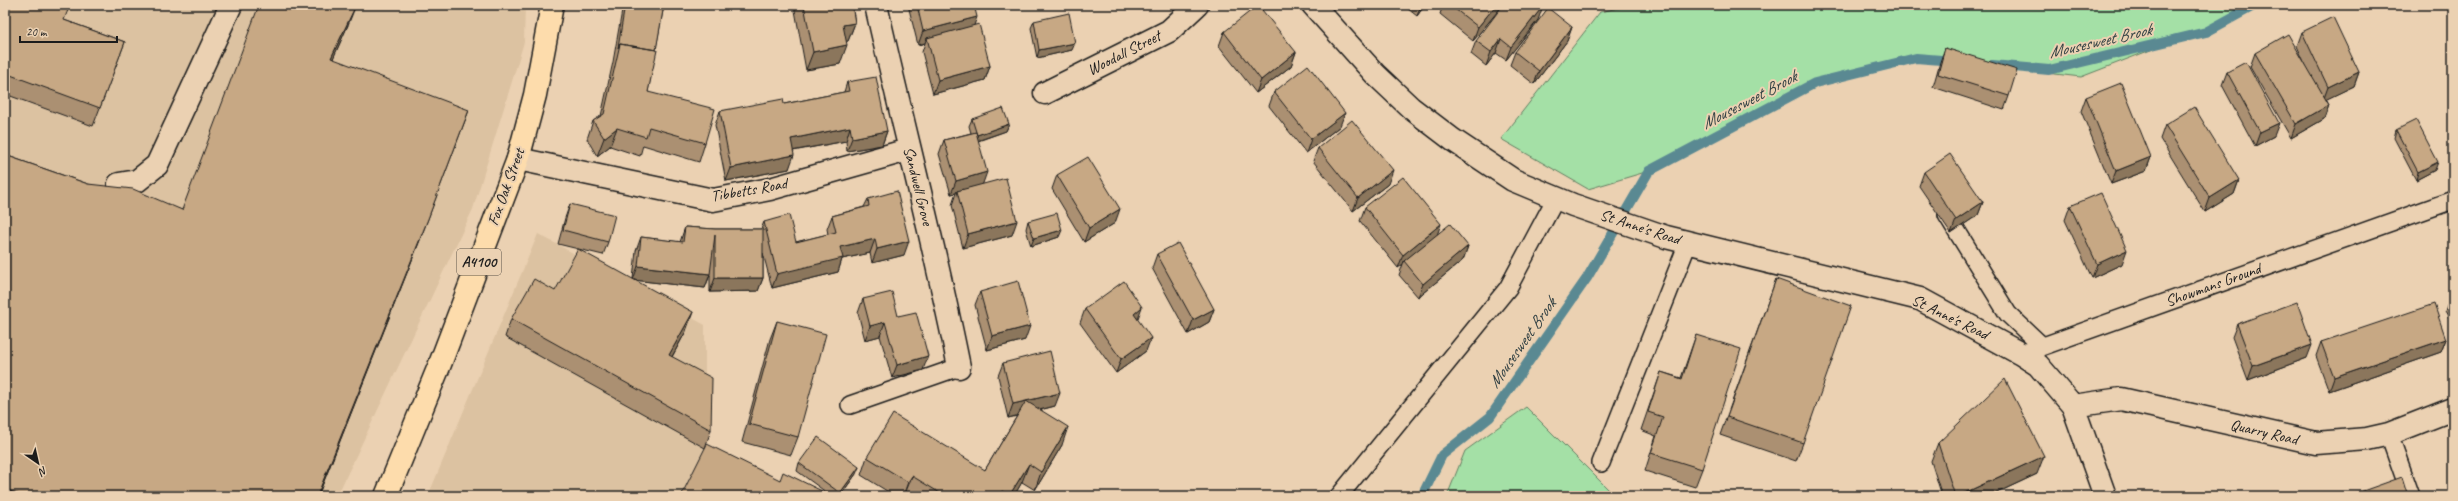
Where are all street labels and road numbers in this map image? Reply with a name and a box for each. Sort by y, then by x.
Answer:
street label: Woodall Street [1084,25,1166,80]
street label: Fox Oak Street [483,144,530,228]
street label: Sandwell Grove [899,145,938,229]
street label: Tibbetts Road [709,173,791,207]
street label: St Anne's Road [1597,205,1685,250]
road number: A4100 [457,249,501,275]
street label: Showmans Ground [2163,258,2266,311]
street label: St Anne's Road [1908,290,1994,345]
street label: Quarry Road [2228,415,2302,450]

